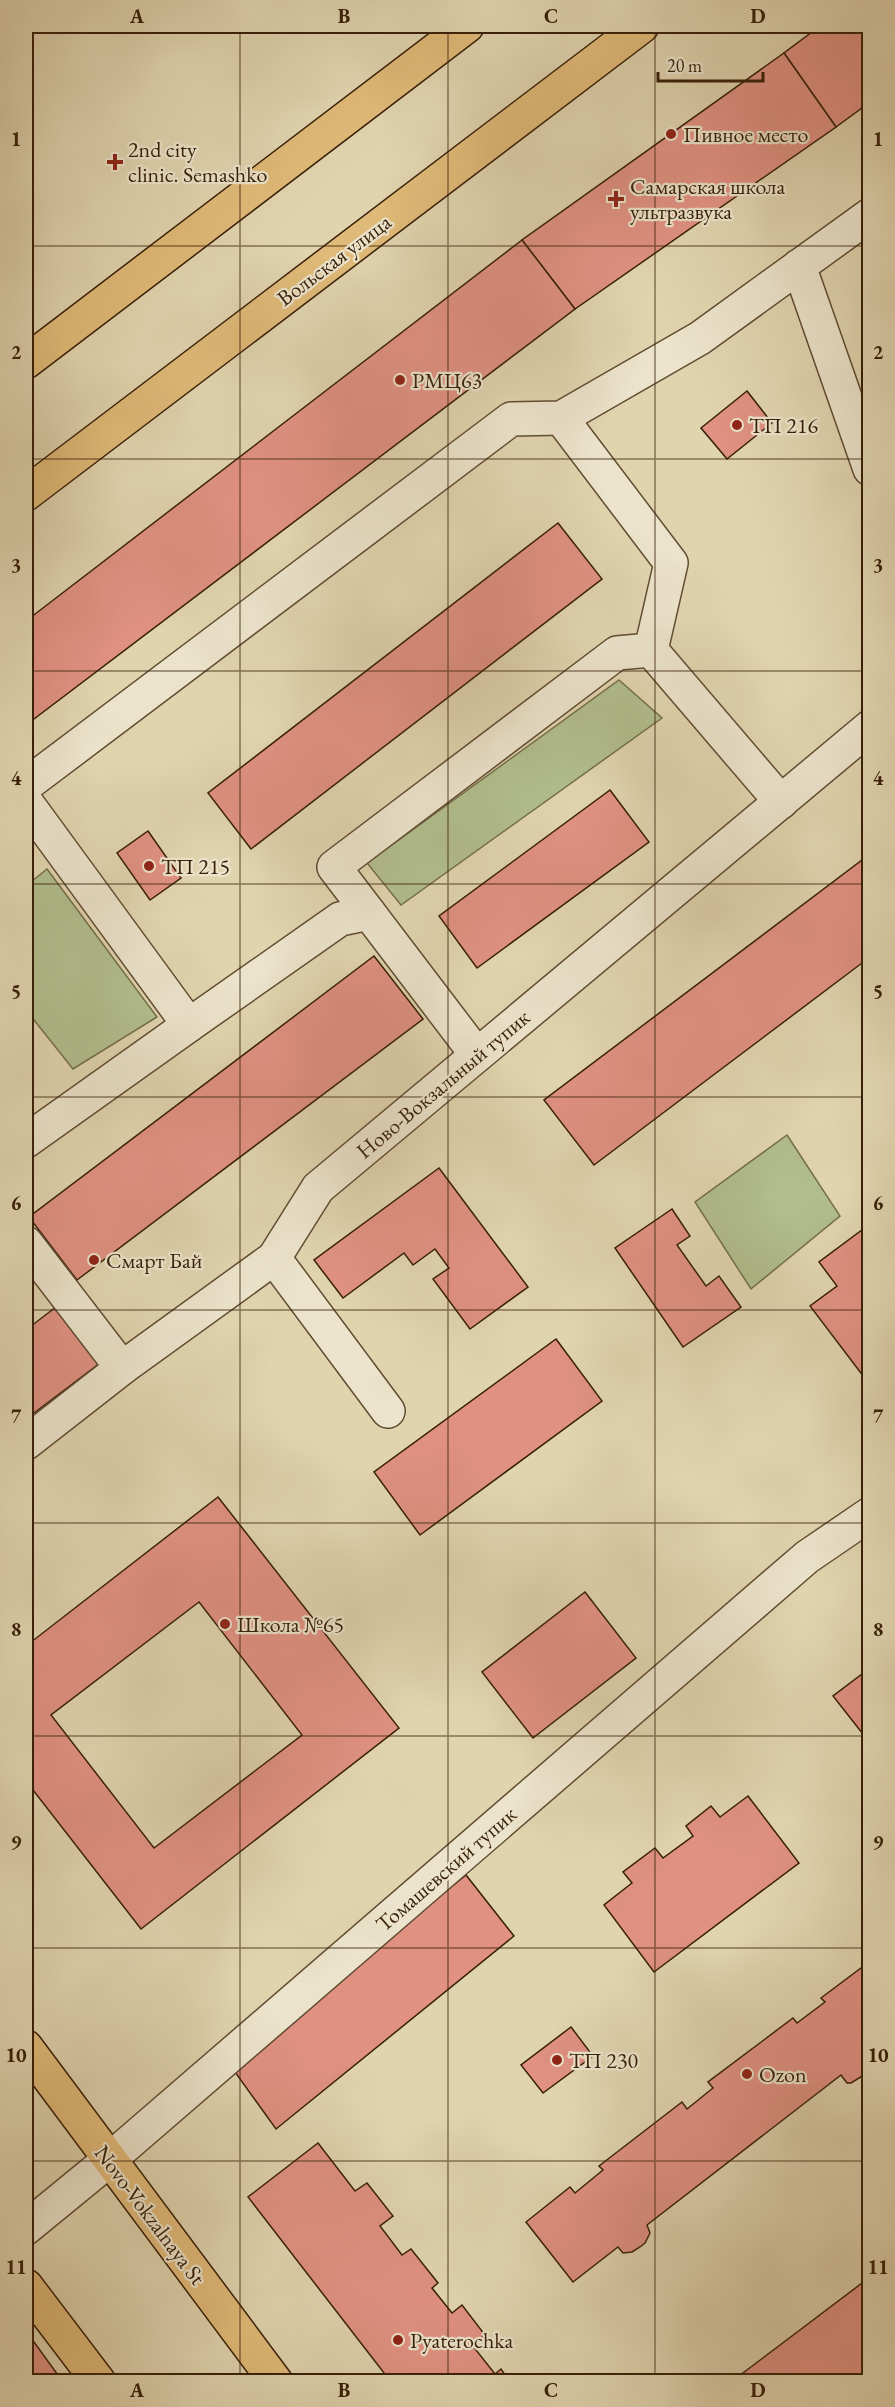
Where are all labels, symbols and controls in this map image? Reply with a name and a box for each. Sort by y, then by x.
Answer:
text: A [129,3,145,29]
text: B [338,3,350,29]
text: C [544,3,558,29]
text: D [750,3,766,29]
scale bar [658,45,763,83]
text: 20 m [667,54,702,77]
place label: Пивное место [683,120,809,149]
text: 1 [11,126,21,152]
text: 1 [873,126,883,152]
marker: Пивное место [664,127,678,141]
place label: 2nd city clinic. Semashko [128,135,268,189]
marker: 2nd city clinic. Semashko [106,153,124,171]
place label: Самарская школа ультразвука [630,172,785,226]
marker: Самарская школа ультразвука [607,190,625,208]
street label: Вольская улица [271,207,397,312]
text: 2 [11,339,22,365]
text: 2 [873,339,884,365]
place label: РМЦ63 [412,366,482,395]
marker: РМЦ63 [393,373,407,387]
place label: ТП 216 [749,411,818,440]
marker: ТП 216 [730,418,744,432]
text: 3 [11,552,21,578]
text: 3 [873,552,883,578]
text: 4 [11,765,22,791]
text: 4 [873,765,884,791]
place label: ТП 215 [161,852,230,881]
marker: ТП 215 [142,859,156,873]
text: 5 [11,978,21,1004]
text: 5 [873,978,883,1004]
street label: Ново-Вокзальный тупик [350,1002,536,1165]
text: 6 [11,1190,22,1216]
text: 6 [873,1190,884,1216]
place label: Смарт Бай [106,1246,203,1275]
marker: Смарт Бай [87,1253,101,1267]
text: 7 [11,1403,22,1429]
text: 7 [873,1403,884,1429]
place label: Школа №65 [237,1610,344,1639]
text: 8 [11,1616,21,1642]
text: 8 [873,1616,883,1642]
marker: Школа №65 [218,1617,232,1631]
street label: Томашевский тупик [370,1800,523,1938]
text: 9 [11,1829,22,1855]
text: 9 [873,1829,884,1855]
text: 10 [5,2042,27,2068]
text: 10 [867,2042,889,2068]
place label: ТП 230 [569,2046,638,2075]
marker: ТП 230 [550,2053,564,2067]
place label: Ozon [759,2060,807,2089]
marker: Ozon [740,2067,754,2081]
street label: Novo-Vokzalnaya St [88,2139,212,2291]
text: 11 [5,2254,27,2280]
text: 11 [867,2254,889,2280]
place label: Pyaterochka [410,2326,514,2355]
marker: Pyaterochka [391,2333,405,2347]
text: A [129,2377,145,2403]
text: B [338,2377,350,2403]
text: C [544,2377,558,2403]
text: D [750,2377,766,2403]

